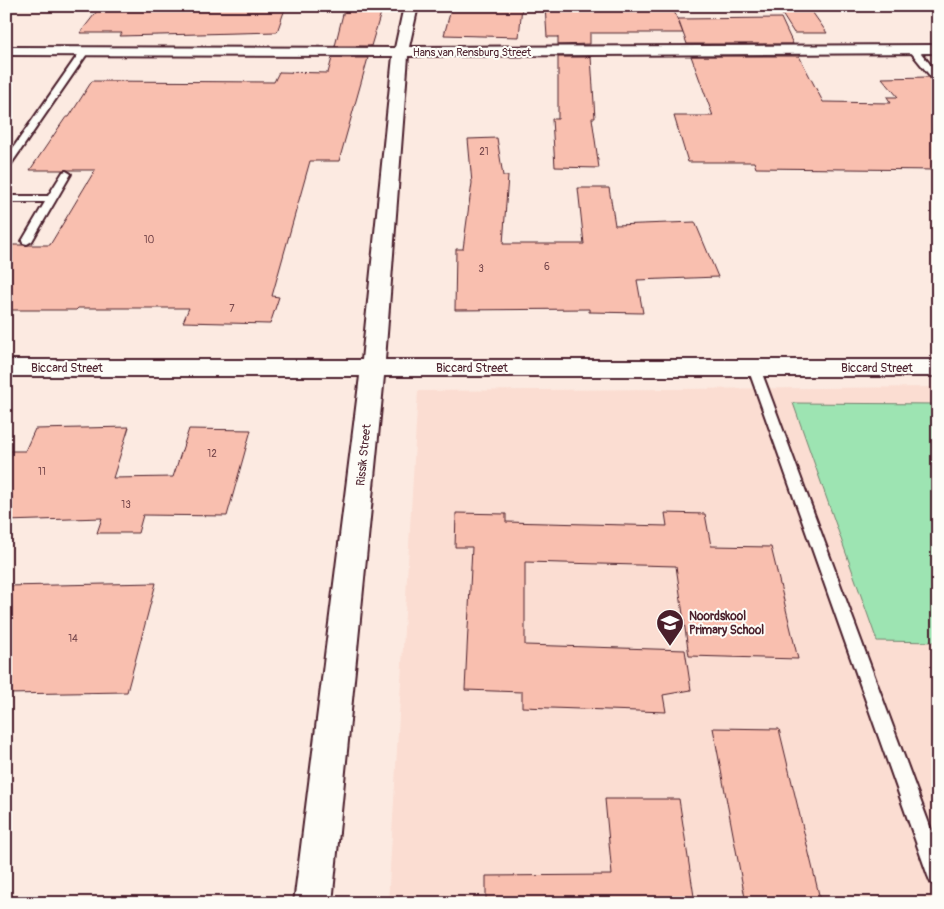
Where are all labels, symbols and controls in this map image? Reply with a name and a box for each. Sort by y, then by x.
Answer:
street label: Hans van Rensburg Street [413,46,532,59]
house number: 21 [479,146,489,158]
house number: 10 [144,234,155,246]
house number: 6 [544,261,550,273]
house number: 3 [478,263,484,275]
house number: 7 [229,303,235,315]
street label: Biccard Street [31,361,103,376]
street label: Biccard Street [436,361,508,376]
street label: Biccard Street [841,361,913,376]
street label: Rissik Street [353,423,375,487]
house number: 12 [207,448,217,460]
house number: 11 [38,466,46,478]
house number: 13 [121,499,131,511]
school or university icon: Noordskool Primary School [655,608,685,647]
place label: Noordskool Primary School [689,609,764,638]
house number: 14 [68,633,78,645]

